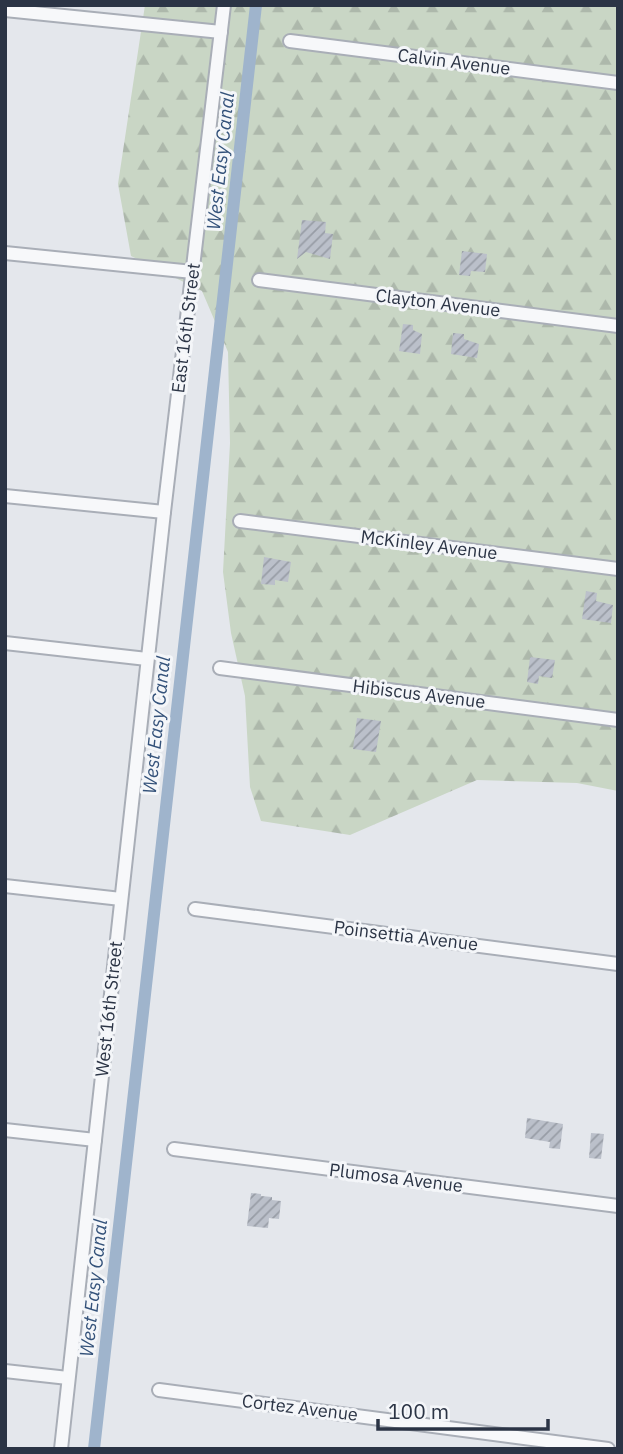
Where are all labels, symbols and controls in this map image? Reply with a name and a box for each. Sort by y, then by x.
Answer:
street label: Calvin Avenue [396,43,512,80]
water label: West Easy Canal [201,91,239,231]
street label: East 16th Street [166,261,205,394]
street label: Clayton Avenue [374,283,502,322]
street label: McKinley Avenue [359,525,499,564]
water label: West Easy Canal [137,655,175,795]
street label: Hibiscus Avenue [351,674,487,713]
street label: Poinsettia Avenue [333,915,480,956]
street label: West 16th Street [90,940,127,1078]
street label: Plumosa Avenue [328,1158,464,1197]
water label: West Easy Canal [74,1218,112,1358]
scale bar [378,1388,548,1432]
street label: Cortez Avenue [241,1389,359,1426]
text: 100 m [388,1397,449,1425]

